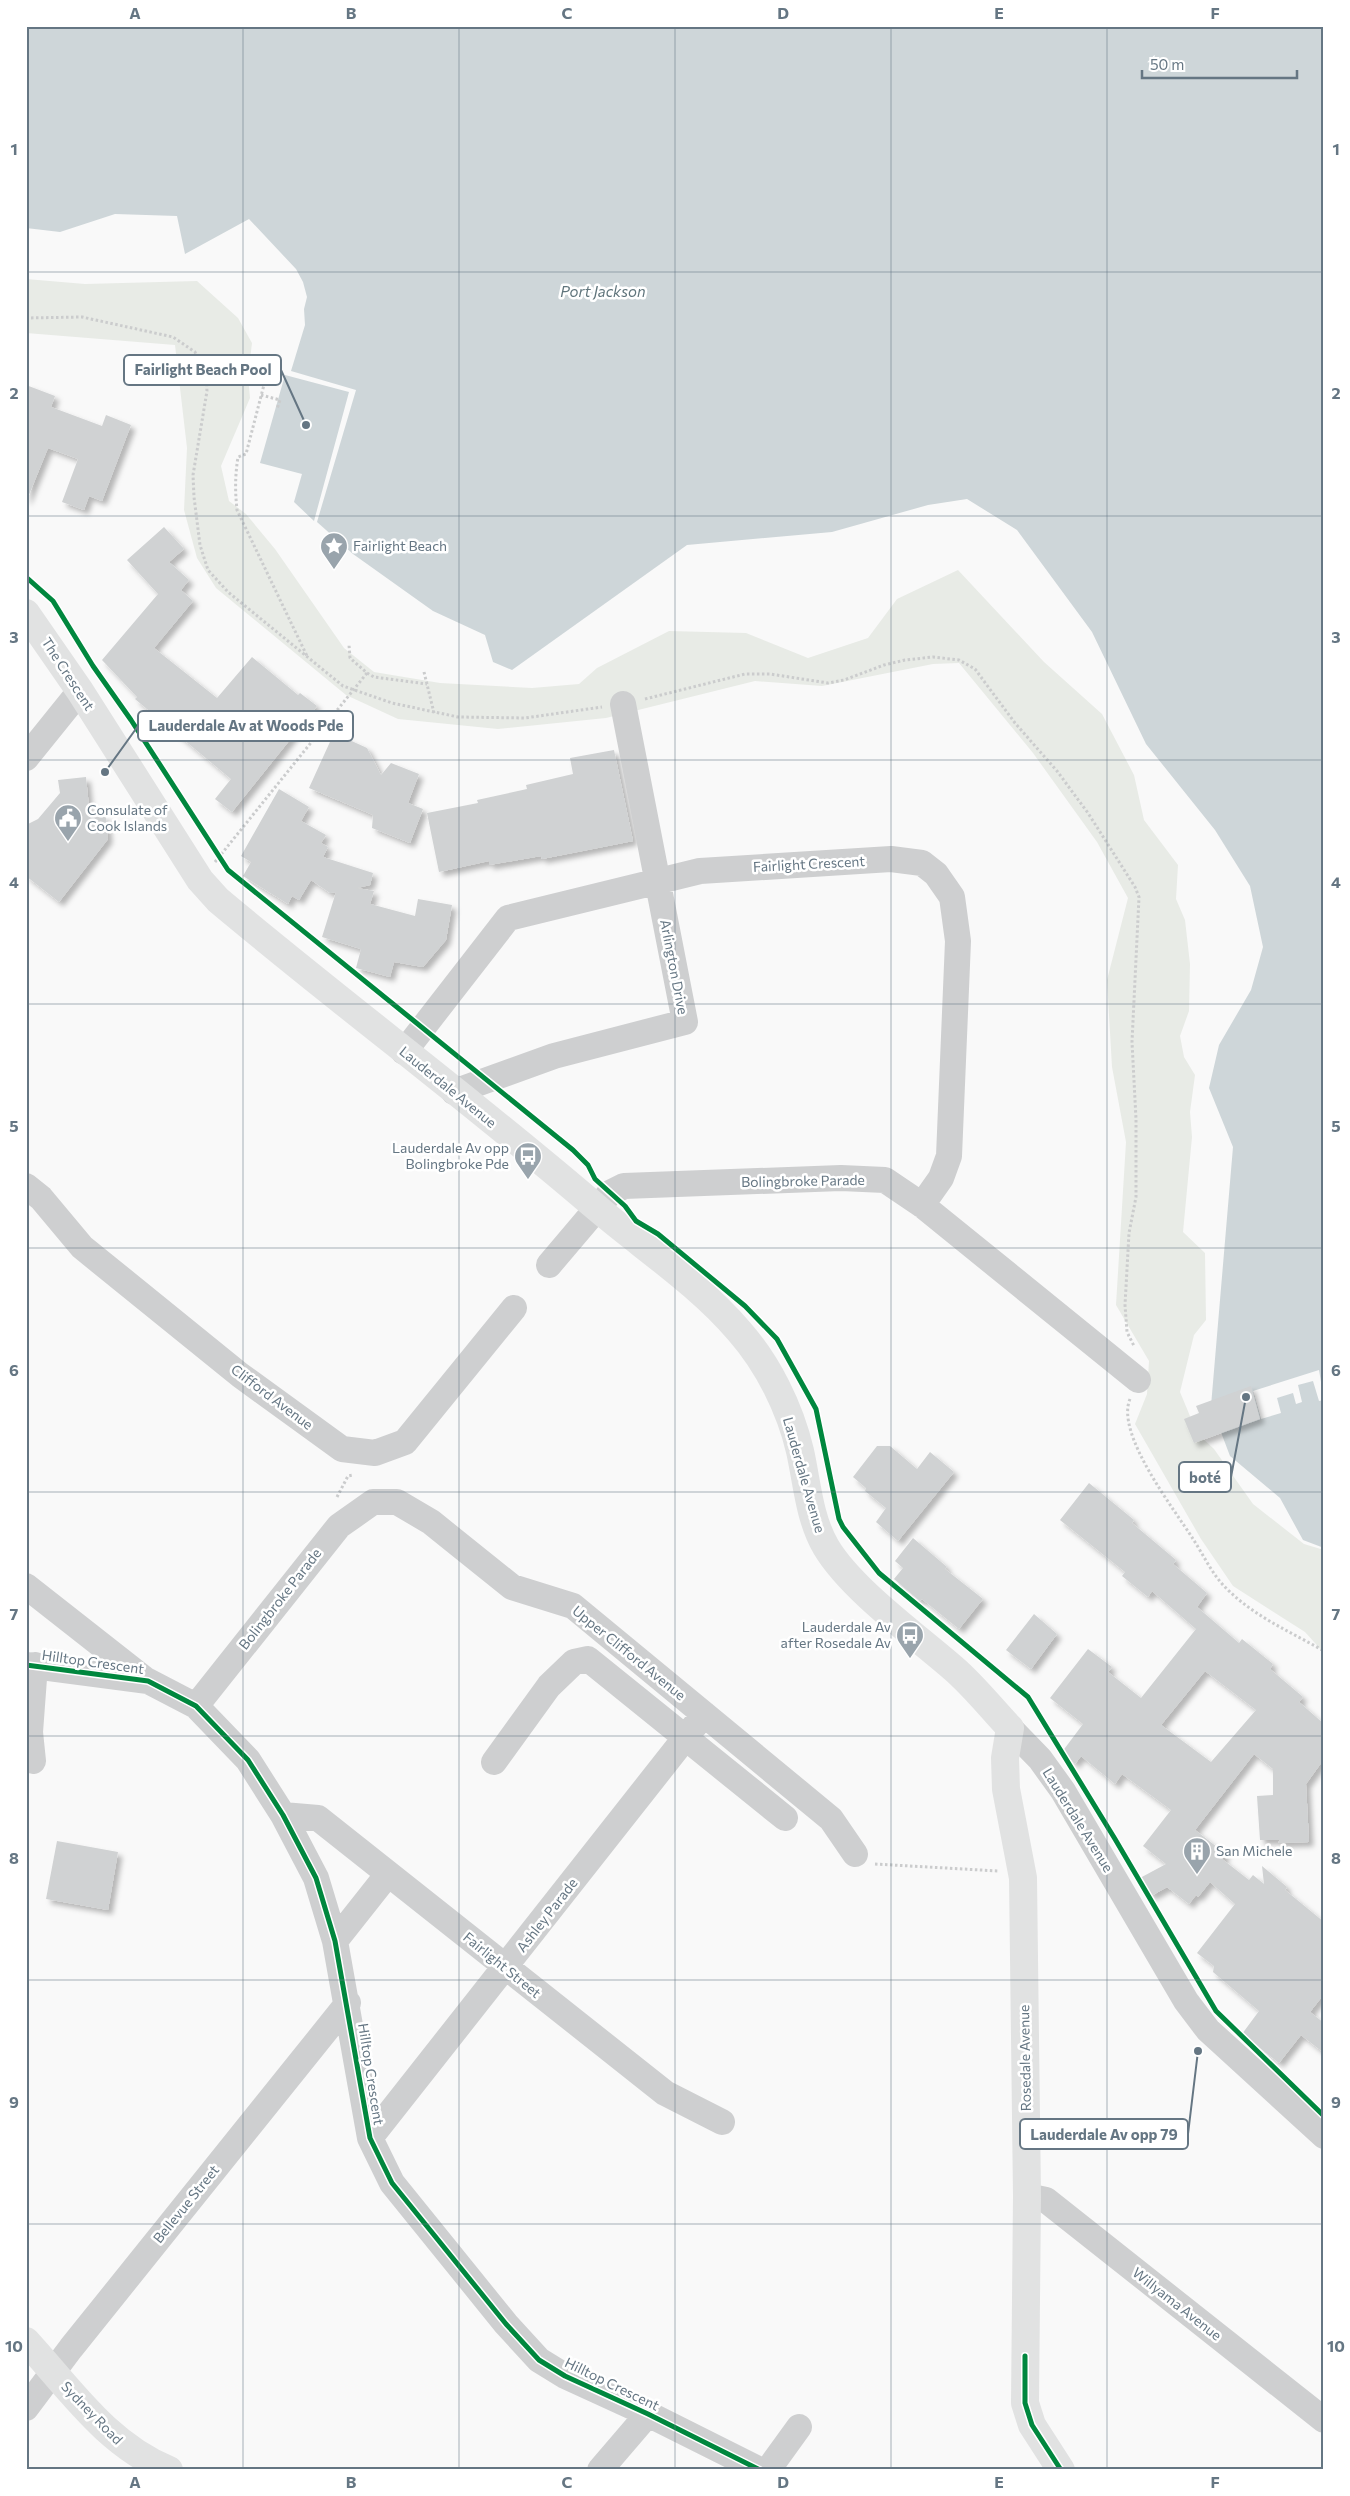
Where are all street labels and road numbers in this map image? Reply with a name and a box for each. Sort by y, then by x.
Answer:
street label: The Crescent [38,634,99,714]
street label: Fairlight Crescent [752,852,866,875]
street label: Arlington Drive [657,918,692,1016]
street label: Lauderdale Avenue [396,1042,500,1131]
street label: Bolingbroke Parade [741,1171,865,1190]
street label: Clifford Avenue [228,1360,317,1433]
street label: Lauderdale Avenue [780,1415,829,1535]
street label: Bolingbroke Parade [235,1545,324,1653]
street label: Upper Clifford Avenue [569,1602,689,1704]
street label: Hilltop Crescent [41,1646,145,1677]
street label: Lauderdale Avenue [1040,1764,1117,1875]
street label: Ashley Parade [512,1874,581,1955]
street label: Fairlight Street [460,1928,545,2001]
street label: Rosedale Avenue [1015,2005,1034,2111]
street label: Hilltop Crescent [355,2022,388,2126]
street label: Bellevue Street [149,2161,222,2246]
street label: Willyama Avenue [1129,2264,1225,2344]
street label: Hilltop Crescent [562,2353,662,2414]
street label: Sydney Road [58,2378,127,2448]

